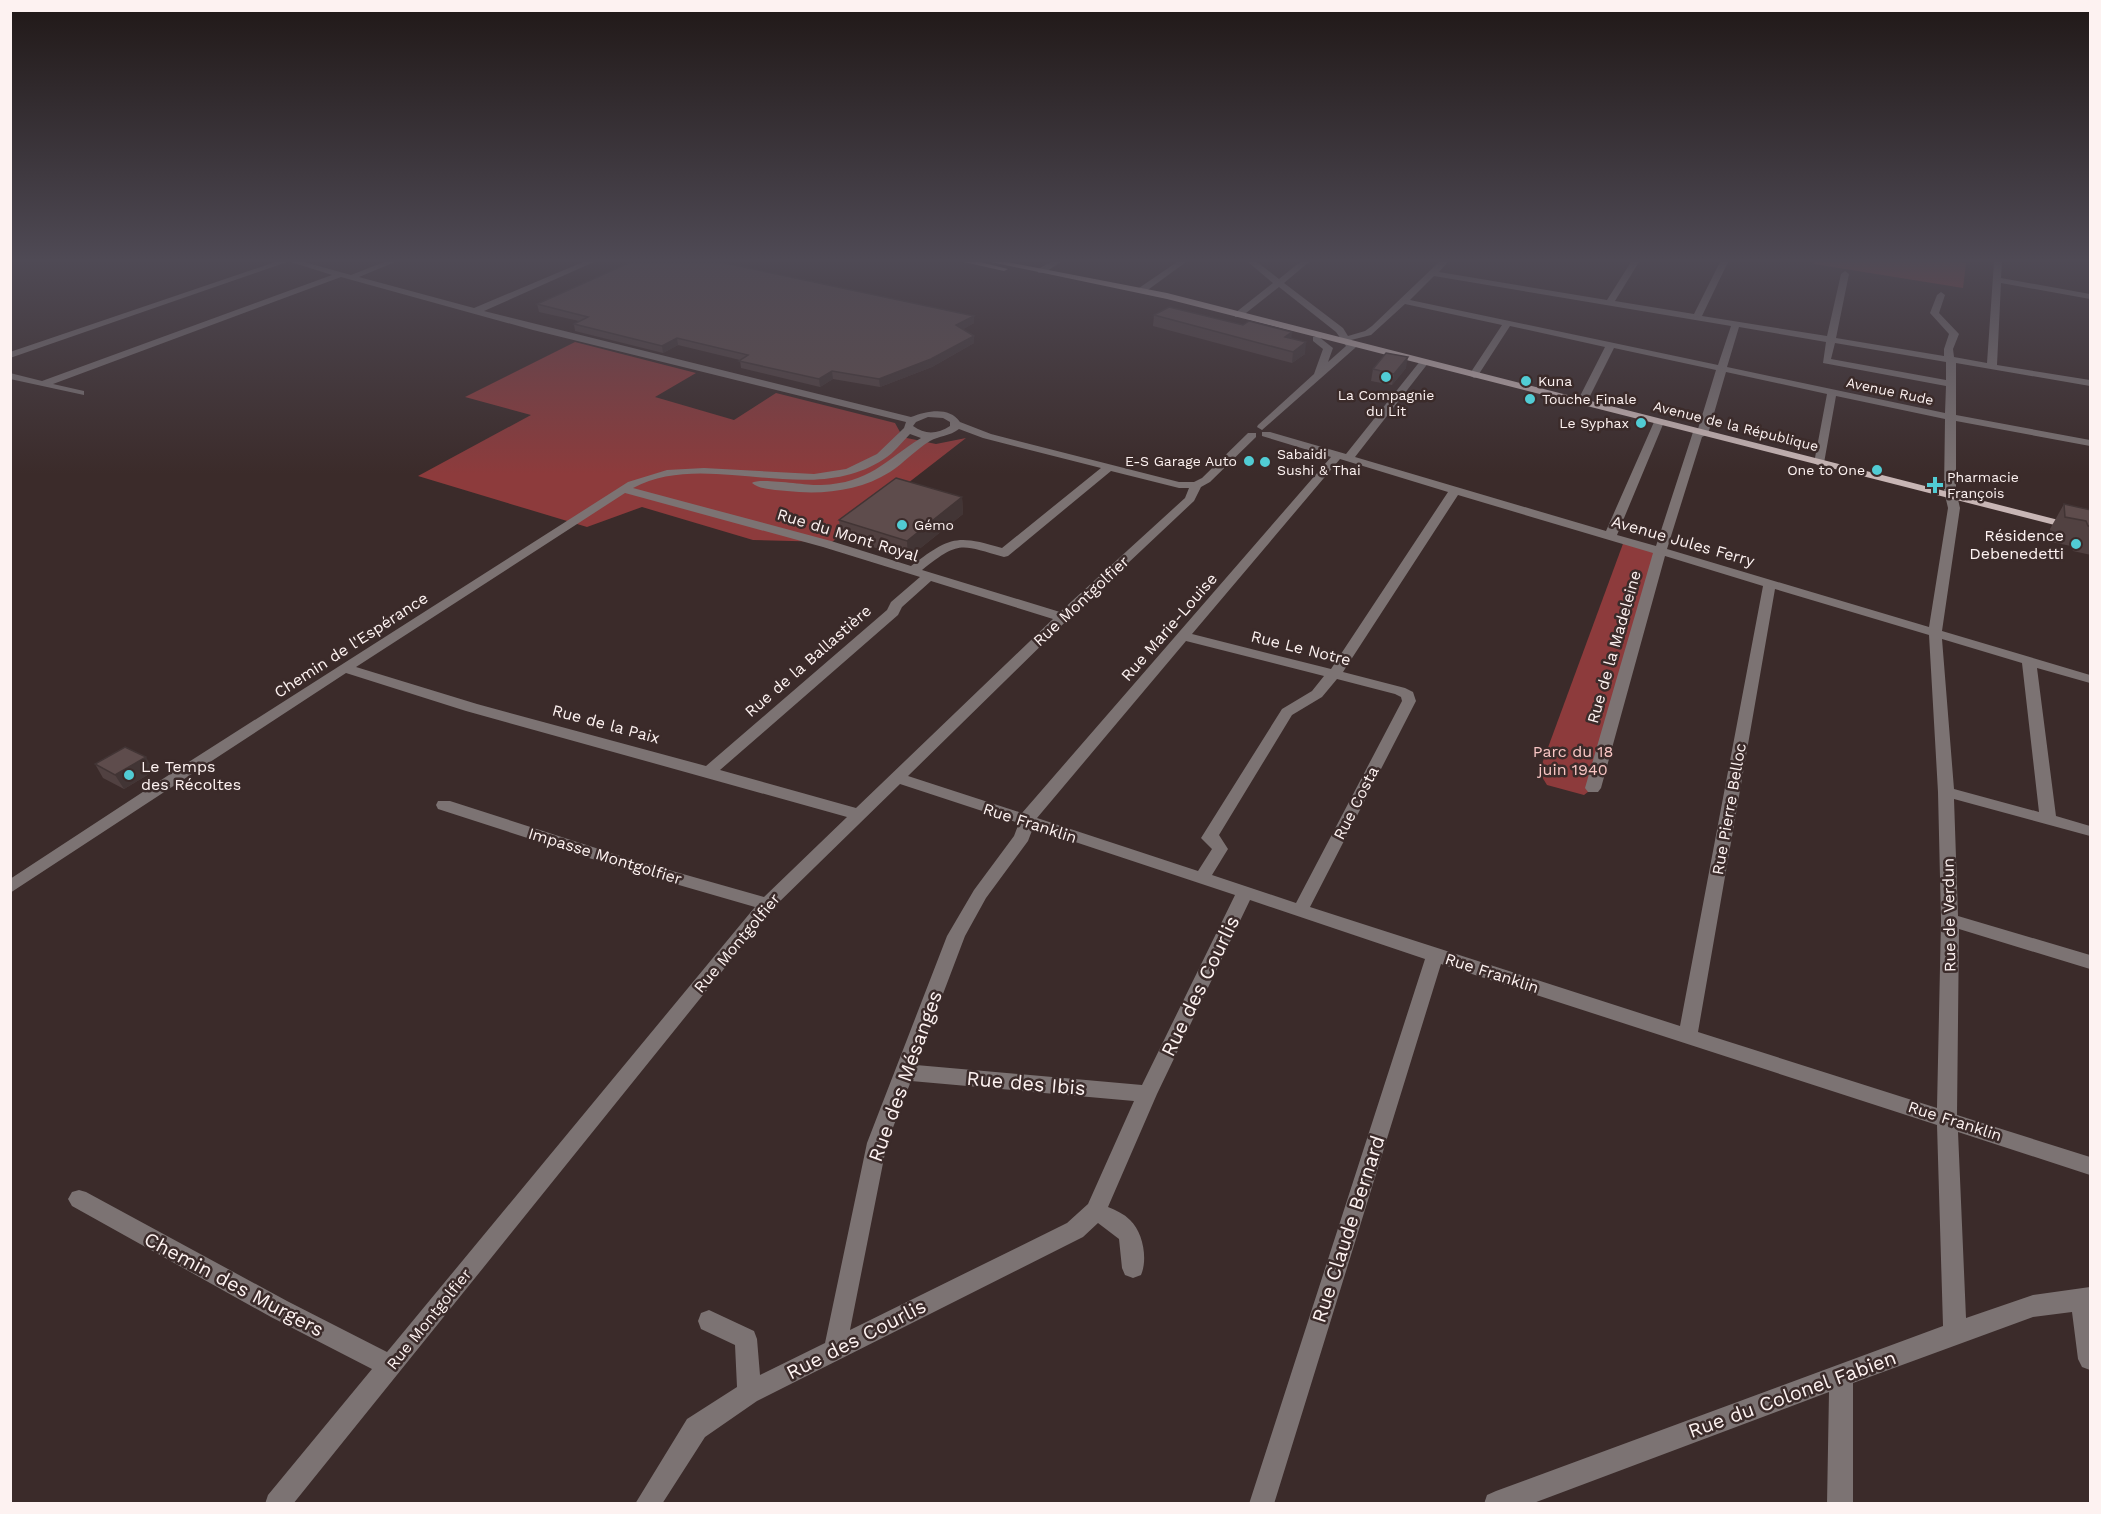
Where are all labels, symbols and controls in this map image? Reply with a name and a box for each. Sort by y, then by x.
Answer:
marker: La Compagnie du Lit [1379,370,1393,384]
place label: Kuna [1538,373,1572,389]
marker: Kuna [1519,374,1533,388]
street label: Avenue Rude [1845,374,1935,408]
place label: La Compagnie du Lit [1338,387,1434,419]
place label: Touche Finale [1542,391,1637,407]
marker: Touche Finale [1523,392,1537,406]
street label: Avenue de la République [1652,398,1820,454]
place label: Le Syphax [1559,415,1629,431]
marker: Le Syphax [1634,416,1648,430]
place label: Sabaidi Sushi & Thai [1277,446,1361,478]
place label: E-S Garage Auto [1125,453,1237,469]
marker: E-S Garage Auto [1242,454,1256,468]
marker: Sabaidi Sushi & Thai [1258,455,1272,469]
place label: One to One [1787,462,1865,478]
marker: One to One [1870,463,1884,477]
place label: Pharmacie François [1947,469,2019,501]
marker: Pharmacie François [1928,478,1942,492]
street label: Rue du Mont Royal [775,504,921,566]
street label: Avenue Jules Ferry [1609,511,1757,571]
place label: Gémo [914,517,954,533]
marker: Gémo [895,518,909,532]
place label: Résidence Debenedetti [1969,526,2064,563]
marker: Résidence Debenedetti [2069,537,2083,551]
street label: Rue Montgolfier [1029,551,1133,650]
street label: Rue de la Madeleine [1583,568,1645,726]
street label: Rue Marie-Louise [1117,569,1221,685]
street label: Chemin de l'Espérance [271,588,431,702]
street label: Rue de la Ballastière [741,601,875,721]
street label: Rue Le Notre [1249,626,1353,670]
street label: Rue de la Paix [550,701,662,747]
street label: Rue Pierre Belloc [1708,741,1750,877]
park label: Parc du 18 juin 1940 [1533,742,1613,779]
place label: Le Temps des Récoltes [141,757,241,794]
street label: Rue Costa [1329,763,1383,843]
marker: Le Temps des Récoltes [122,768,136,782]
street label: Rue Franklin [981,799,1079,847]
street label: Impasse Montgolfier [526,824,684,889]
street label: Rue de Verdun [1939,858,1959,972]
street label: Rue Montgolfier [690,889,784,997]
street label: Rue des Courlis [1156,912,1244,1060]
street label: Rue Franklin [1443,949,1541,997]
street label: Rue des Mésanges [863,987,947,1165]
street label: Rue des Ibis [965,1066,1087,1100]
street label: Rue Franklin [1906,1097,2004,1145]
street label: Rue Claude Bernard [1306,1133,1390,1325]
street label: Chemin des Murgers [140,1226,328,1342]
street label: Rue Montgolfier [383,1264,476,1373]
street label: Rue des Courlis [782,1293,930,1385]
street label: Rue du Colonel Fabien [1685,1345,1899,1443]

